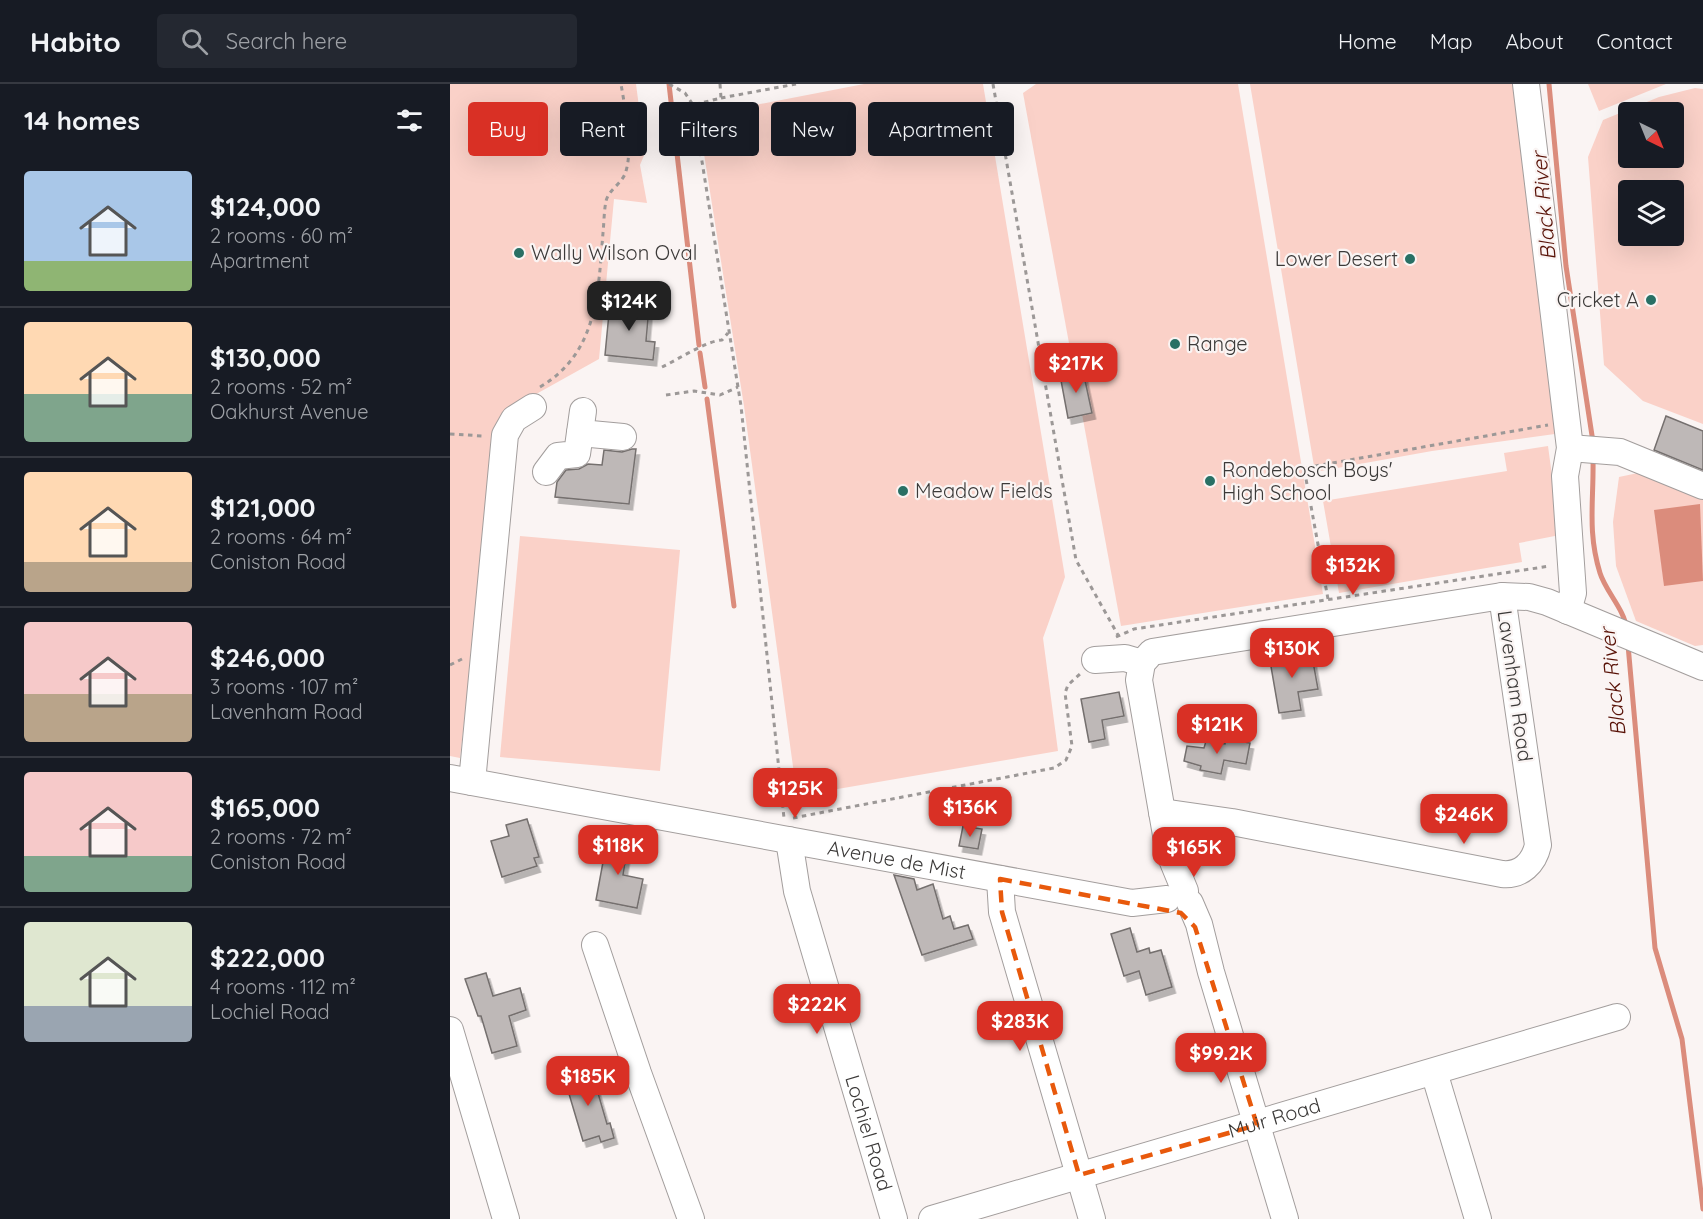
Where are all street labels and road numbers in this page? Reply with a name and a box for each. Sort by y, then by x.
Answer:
street label: Lavenham Road [1492,609,1538,763]
street label: Avenue de Mist [826,834,968,884]
street label: Lochiel Road [840,1072,898,1194]
street label: Muir Road [1225,1092,1323,1143]

